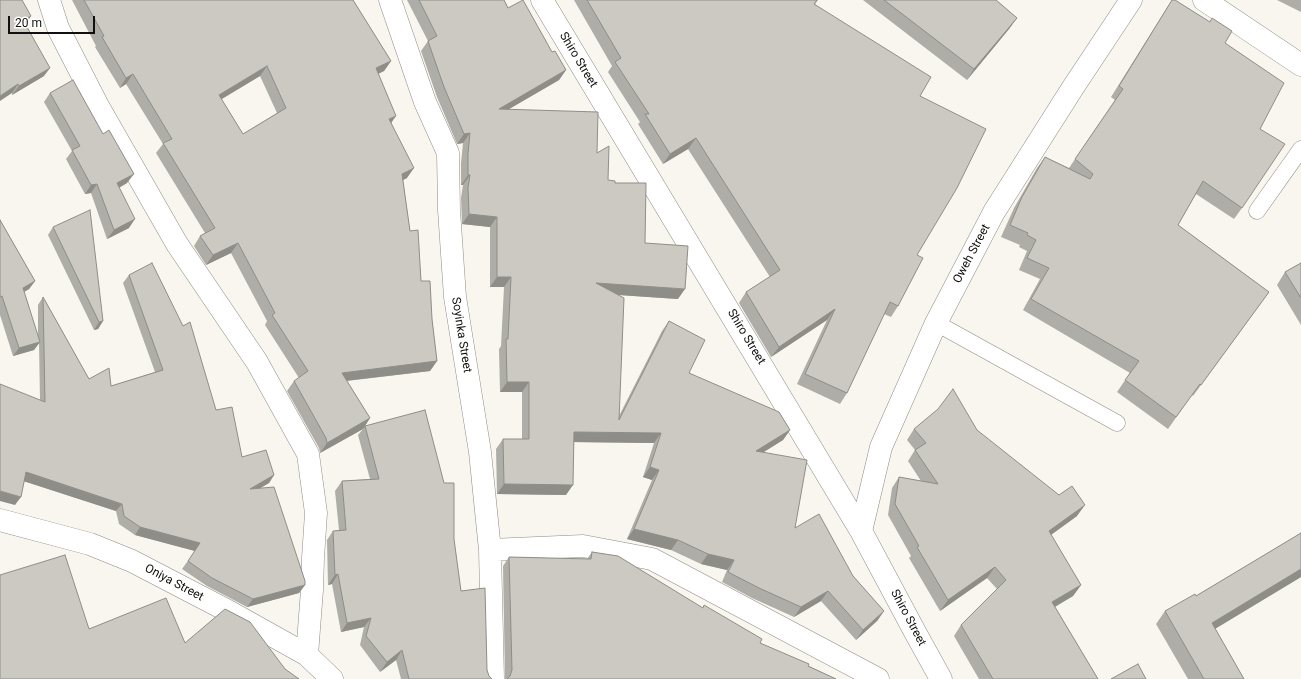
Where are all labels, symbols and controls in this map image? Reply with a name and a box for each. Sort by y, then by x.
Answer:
scale bar [10,8,97,34]
text: 20 m [15,16,42,30]
street label: Shiro Street [556,30,600,90]
street label: Oweh Street [950,222,994,286]
street label: Soyinka Street [448,296,474,374]
street label: Shiro Street [724,307,768,367]
street label: Oniya Street [142,561,206,605]
street label: Shiro Street [887,587,929,649]

